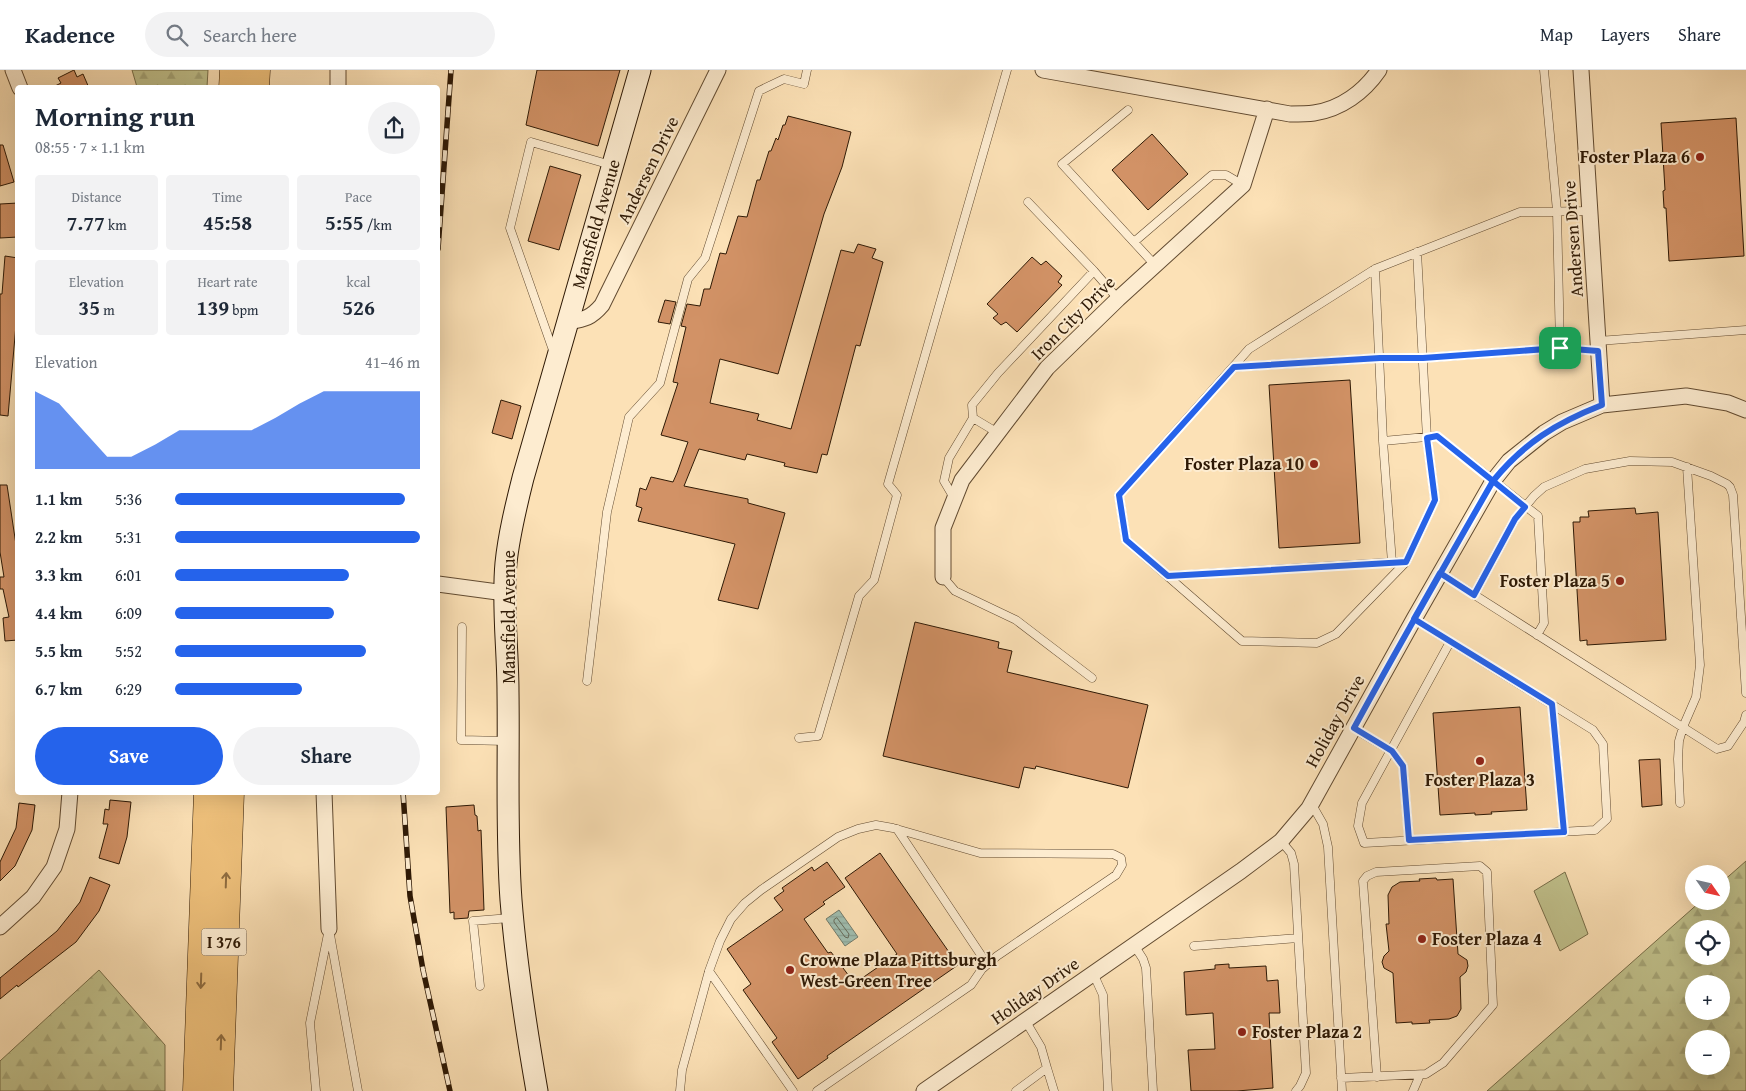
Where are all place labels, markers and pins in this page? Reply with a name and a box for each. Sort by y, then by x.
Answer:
place label: Foster Plaza 6 [1580,143,1690,170]
marker: Foster Plaza 6 [1694,151,1706,163]
pin [1539,327,1581,369]
place label: Foster Plaza 10 [1184,450,1304,477]
marker: Foster Plaza 10 [1308,458,1320,470]
place label: Foster Plaza 5 [1500,567,1610,594]
marker: Foster Plaza 5 [1614,575,1626,587]
marker: Foster Plaza 3 [1474,755,1486,767]
place label: Foster Plaza 3 [1425,766,1535,793]
place label: Foster Plaza 4 [1432,925,1542,952]
marker: Foster Plaza 4 [1416,933,1428,945]
place label: Crowne Plaza Pittsburgh West-Green Tree [800,946,997,994]
marker: Crowne Plaza Pittsburgh West-Green Tree [784,964,796,976]
place label: Foster Plaza 2 [1252,1018,1362,1045]
marker: Foster Plaza 2 [1236,1026,1248,1038]

